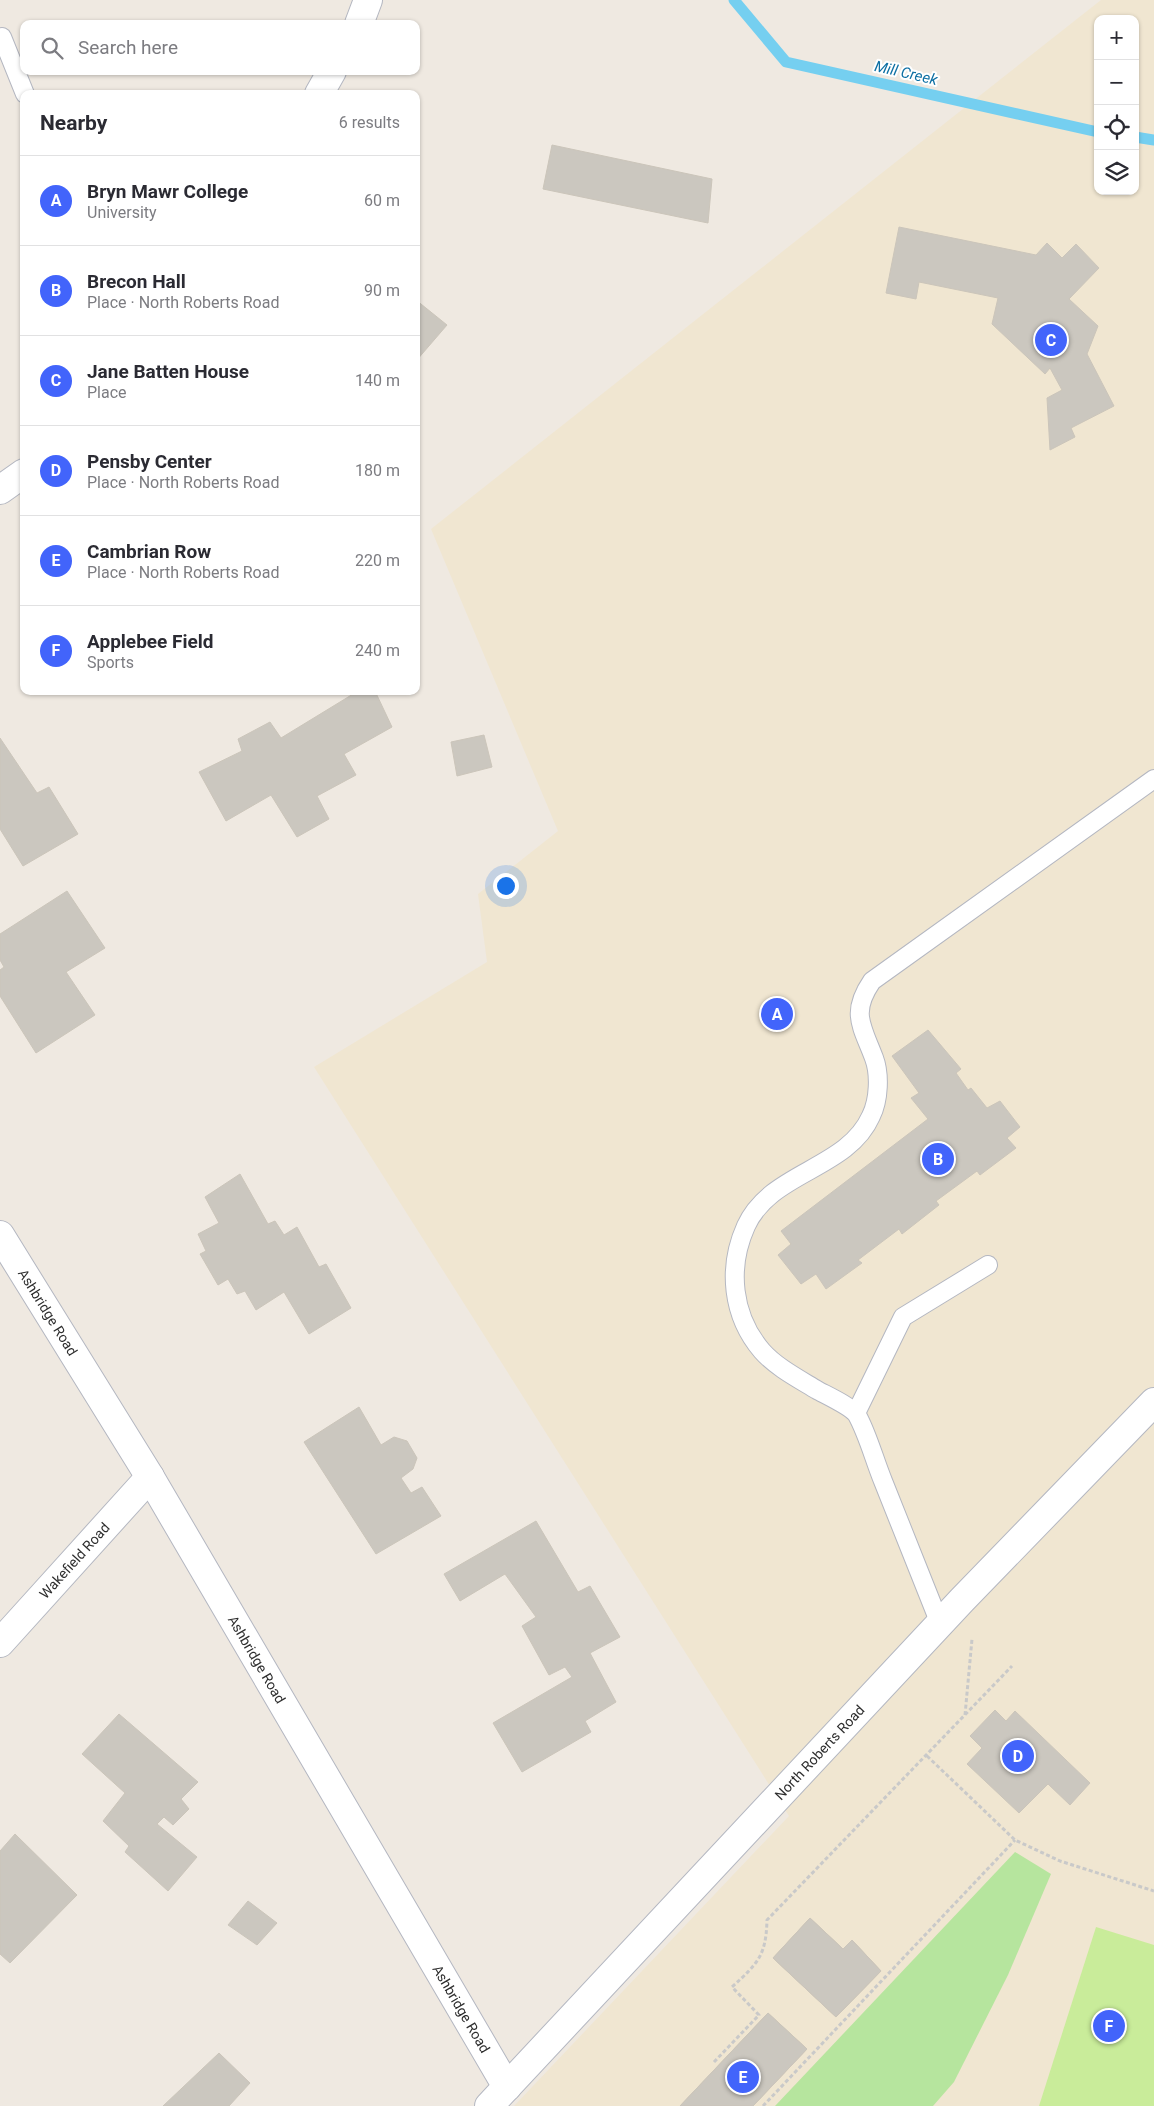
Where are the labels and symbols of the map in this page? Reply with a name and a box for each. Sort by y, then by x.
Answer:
water label: Mill Creek [873,57,940,89]
pin: C [1035,321,1067,359]
your location [493,873,519,899]
pin: A [761,995,793,1033]
pin: B [922,1140,954,1178]
street label: Ashbridge Road [15,1266,81,1359]
street label: Wakefield Road [36,1520,113,1602]
street label: Ashbridge Road [225,1613,289,1706]
street label: North Roberts Road [772,1702,867,1803]
pin: D [1002,1737,1034,1775]
street label: Ashbridge Road [429,1962,493,2056]
pin: F [1093,2007,1125,2045]
pin: E [727,2058,759,2096]

